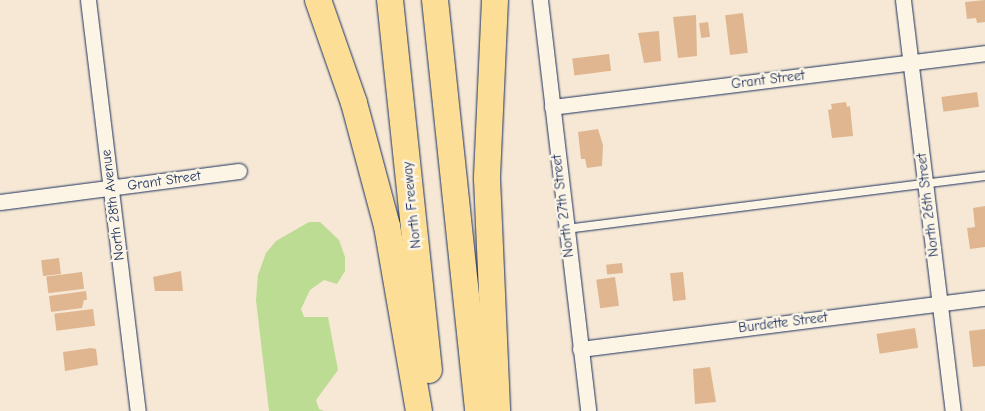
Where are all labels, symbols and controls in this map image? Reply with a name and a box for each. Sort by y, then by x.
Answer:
street label: Grant Street [730,67,806,93]
street label: North 28th Avenue [98,149,128,261]
street label: North 26th Street [913,152,943,258]
street label: North 27th Street [548,154,578,258]
street label: North Freeway [399,161,425,249]
street label: Grant Street [126,168,202,194]
street label: Burdette Street [737,309,829,337]

